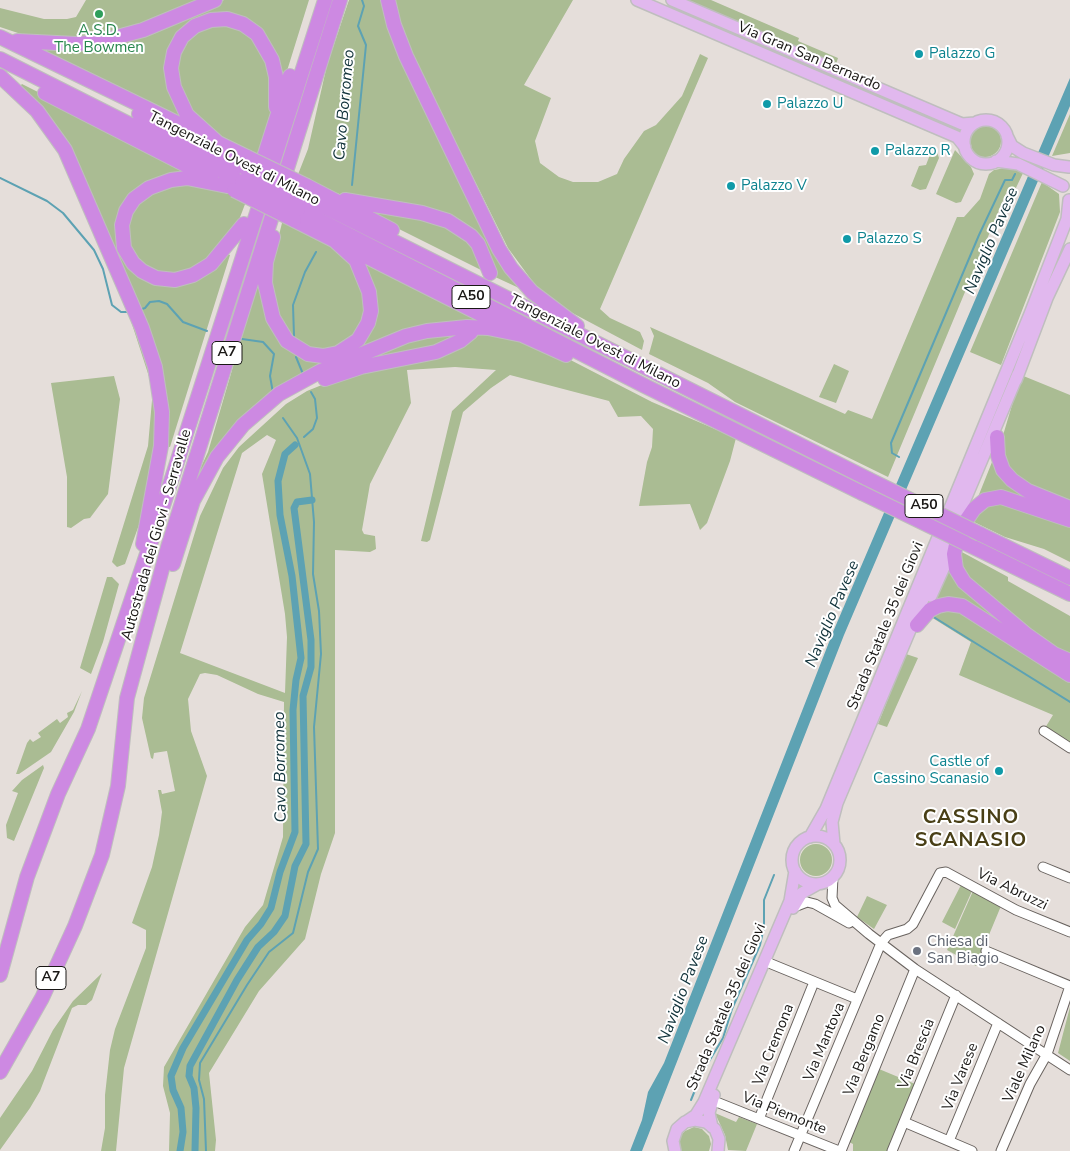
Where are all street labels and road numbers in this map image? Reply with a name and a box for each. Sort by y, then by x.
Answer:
street label: Via Gran San Bernardo [735,19,883,95]
street label: Tangenziale Ovest di Milano [146,108,322,210]
road number: A50 [452,286,490,308]
street label: Tangenziale Ovest di Milano [507,291,683,393]
road number: A7 [212,342,242,364]
street label: Autostrada dei Giovi - Serravalle [118,427,196,643]
road number: A50 [905,494,943,518]
street label: Strada Statale 35 dei Giovi [844,539,928,713]
street label: Via Abruzzi [974,865,1050,915]
street label: Strada Statale 35 dei Giovi [684,921,770,1093]
road number: A7 [36,966,66,990]
street label: Via Mantova [800,1000,850,1084]
street label: Via Cremona [749,1001,799,1089]
street label: Via Bergamo [840,1011,890,1099]
street label: Via Brescia [895,1016,939,1092]
street label: Viale Milano [1000,1022,1050,1106]
street label: Via Varese [939,1040,983,1114]
street label: Via Piemonte [739,1089,829,1139]

